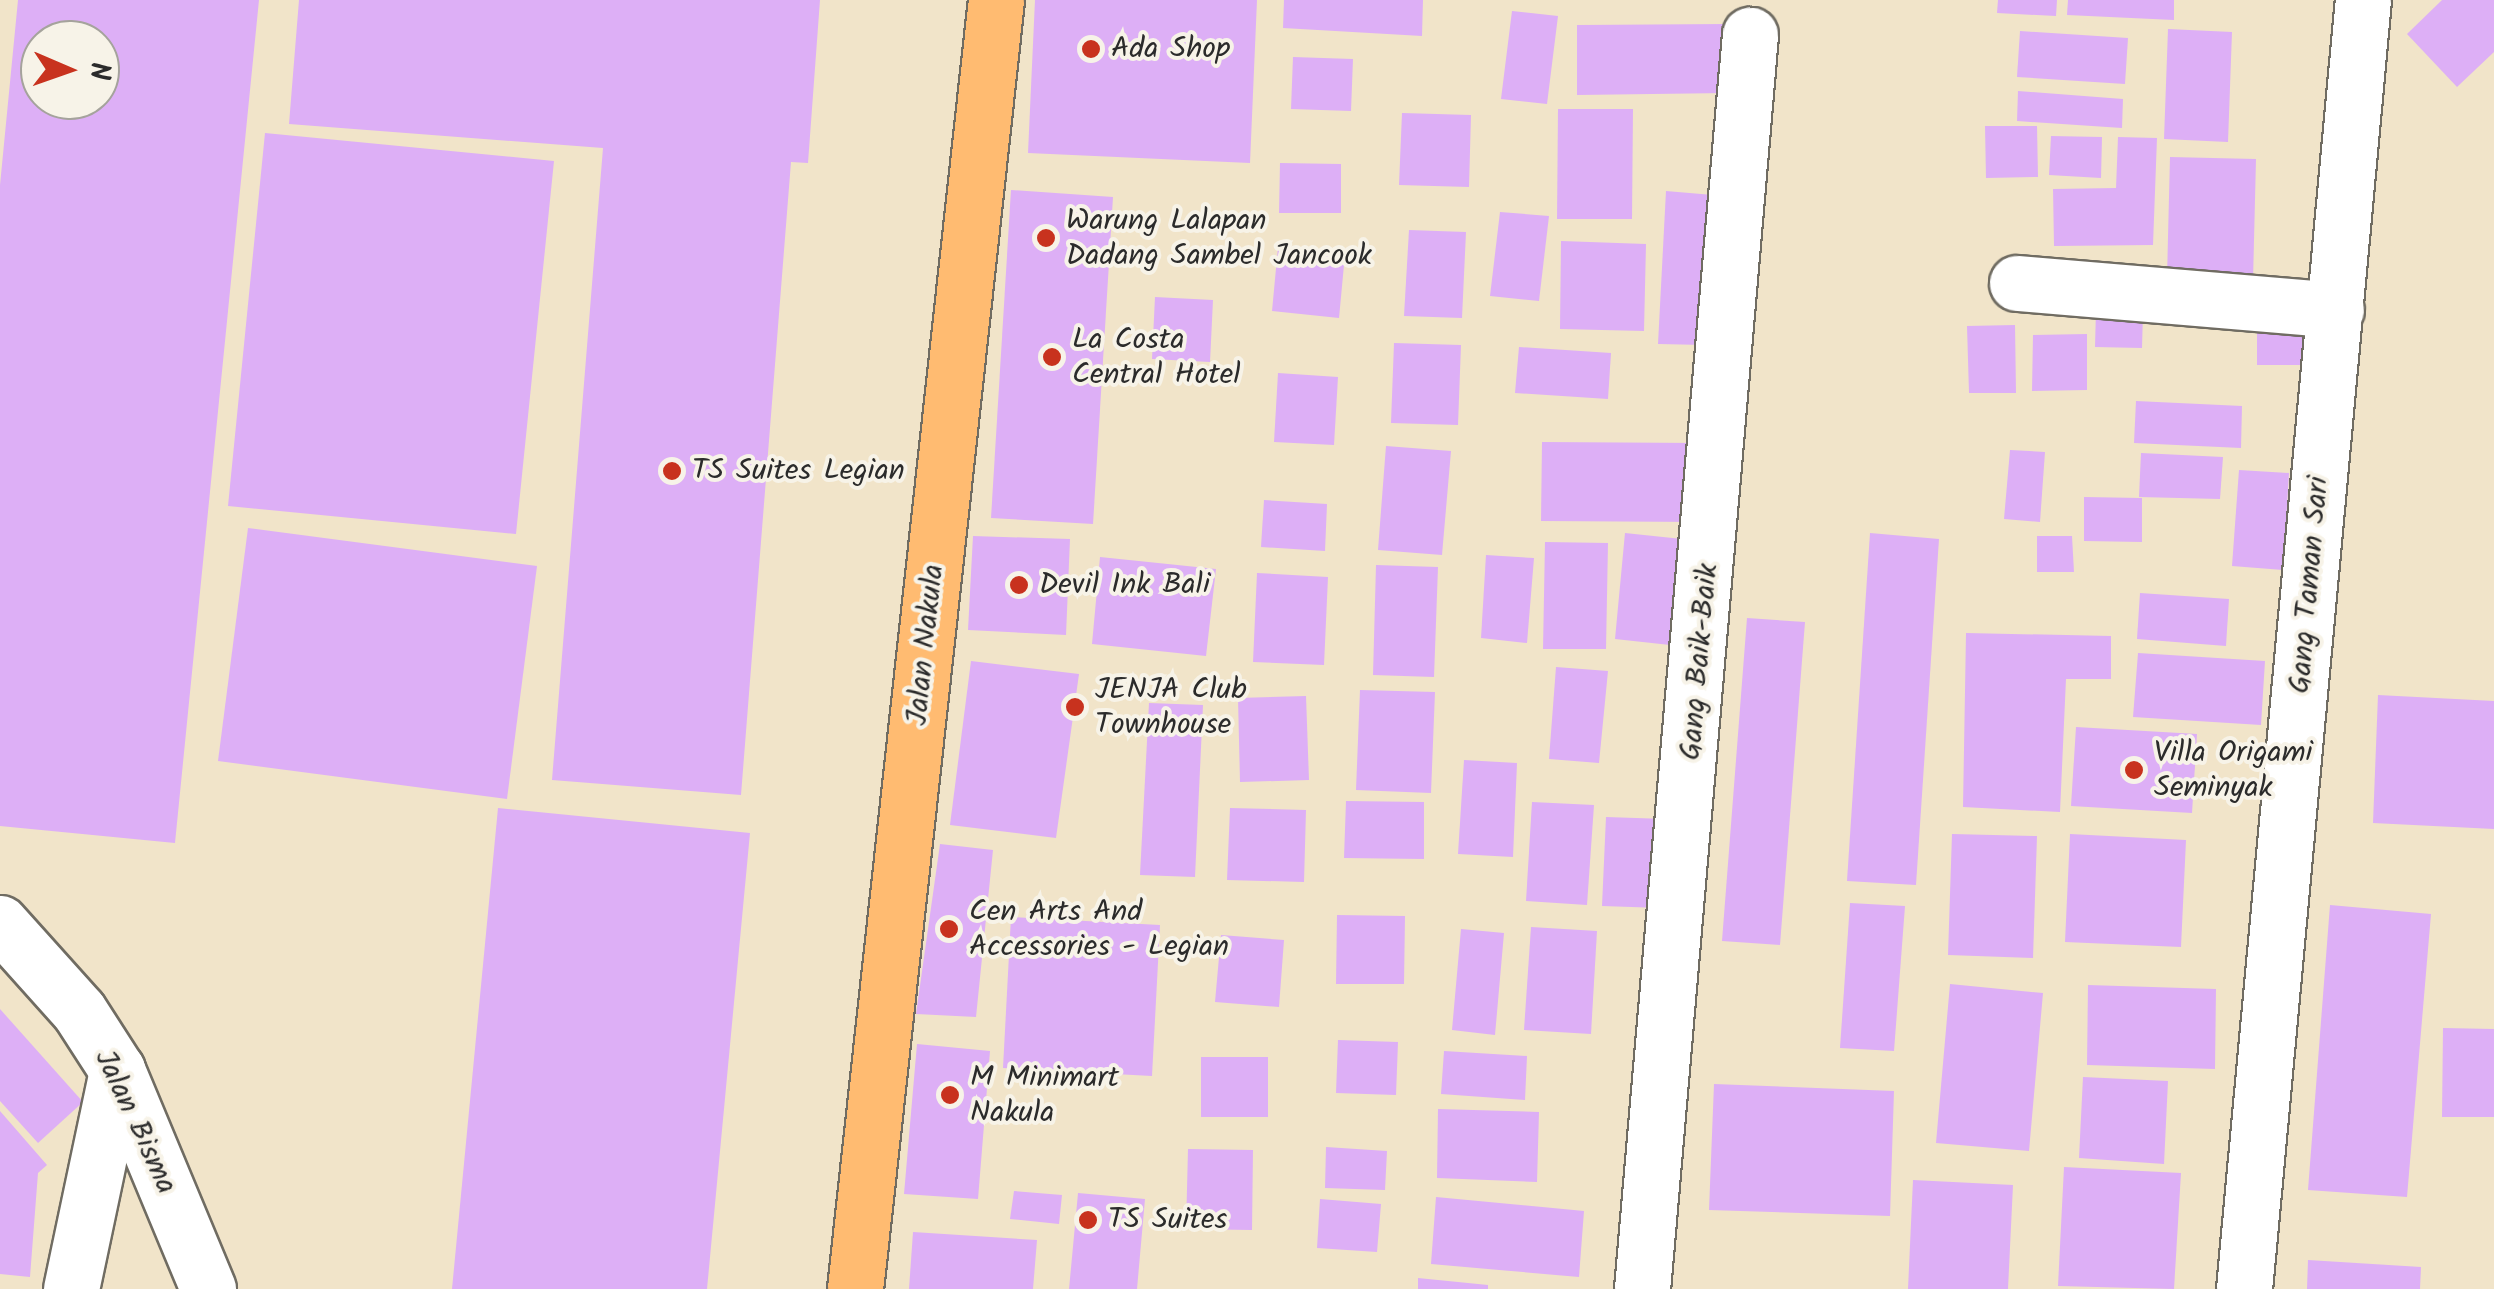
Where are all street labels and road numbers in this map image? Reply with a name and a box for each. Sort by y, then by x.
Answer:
street label: Gang Taman Sari [2283,475,2337,695]
street label: Gang Baik-Baik [1673,562,1727,762]
street label: Jalan Nakula [900,563,952,727]
street label: Jalan Bisma [86,1044,184,1200]

